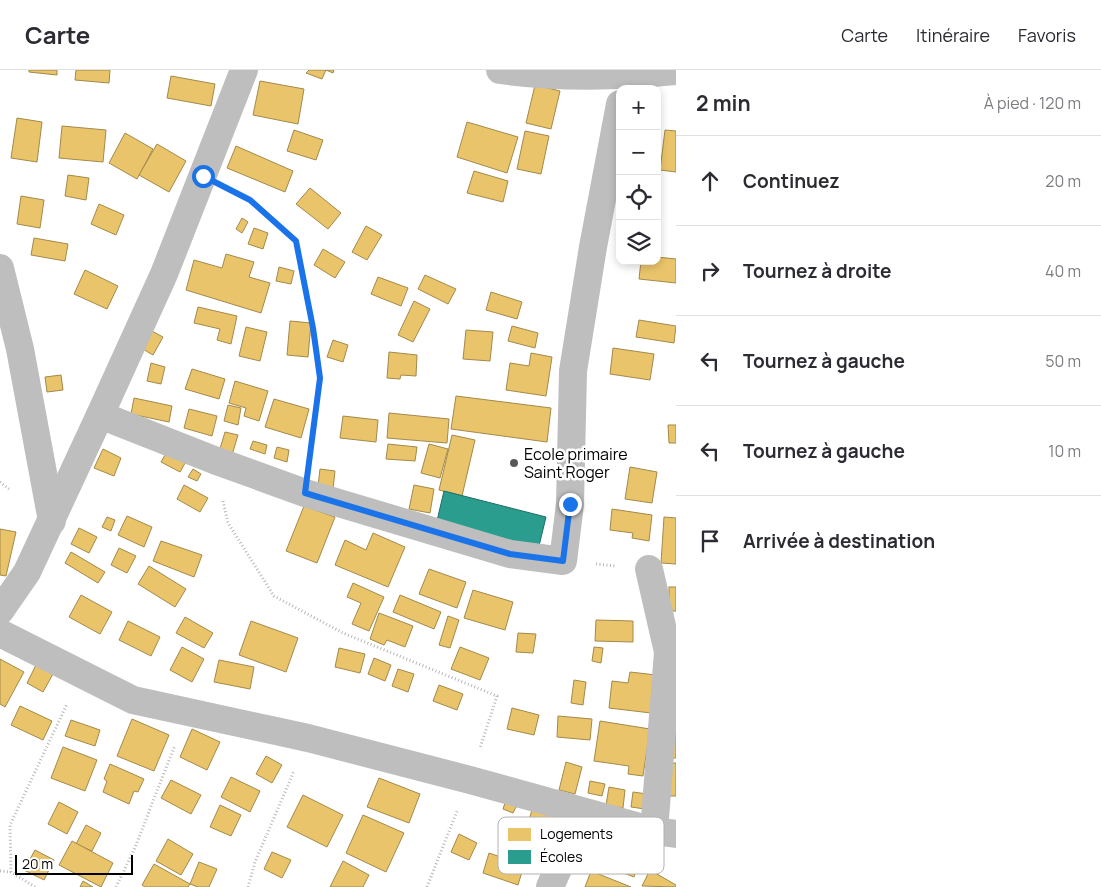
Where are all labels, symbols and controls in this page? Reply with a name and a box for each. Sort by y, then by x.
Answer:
text: Carte [25,18,90,51]
text: Carte [841,23,888,47]
text: Itinéraire [916,23,990,47]
text: Favoris [1018,23,1076,47]
map controls [616,85,661,265]
button: + [616,85,661,130]
text: 2 min [696,89,751,117]
text: À pied · 120 m [984,92,1081,114]
button: − [616,130,661,175]
route start [192,165,215,188]
icon: ahead [696,167,724,195]
text: Continuez [743,168,840,194]
text: 20 m [1045,170,1081,192]
button: locate [616,175,661,220]
button: layers [616,220,661,265]
icon: right [696,257,724,285]
text: Tournez à droite [743,258,891,284]
text: 40 m [1045,260,1081,282]
icon: left [696,347,724,375]
text: Tournez à gauche [743,348,905,374]
text: 50 m [1045,350,1081,372]
icon: left [696,437,724,465]
text: Tournez à gauche [743,438,905,464]
text: 10 m [1048,440,1081,462]
place label: Ecole primaire Saint Roger [524,443,628,483]
marker: Ecole primaire Saint Roger [508,457,520,469]
route end [559,493,582,516]
icon: arrive [696,527,724,555]
text: Arrivée à destination [743,528,935,554]
legend [498,817,664,874]
text: Logements [540,824,613,843]
text: Écoles [540,847,583,866]
scale bar [15,852,132,875]
text: 20 m [22,854,53,873]

